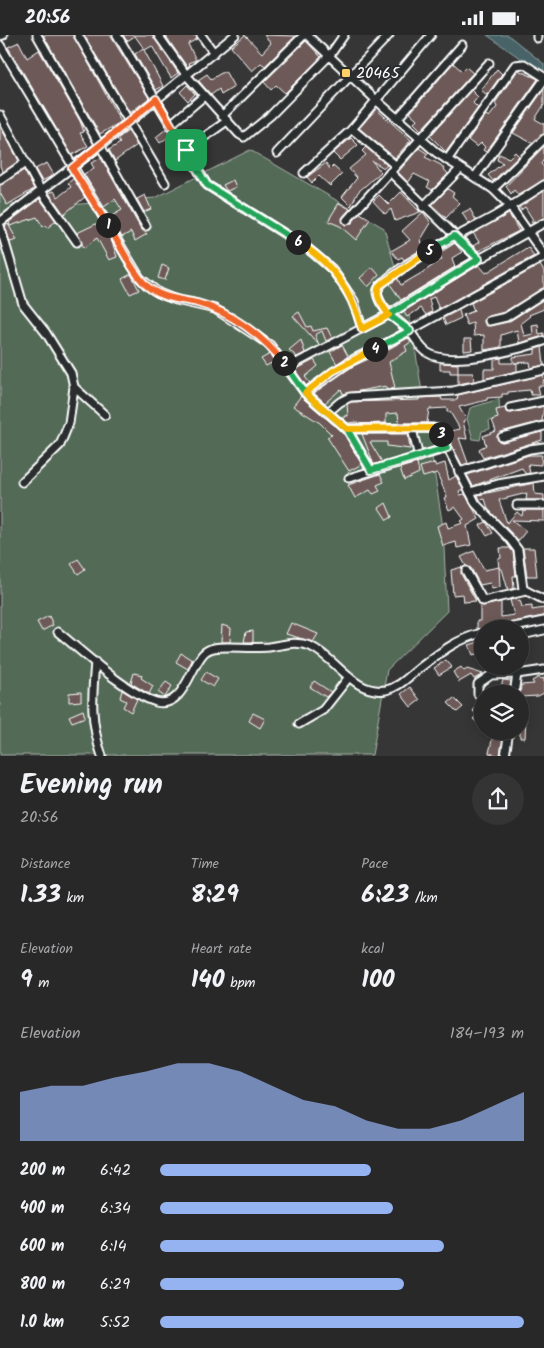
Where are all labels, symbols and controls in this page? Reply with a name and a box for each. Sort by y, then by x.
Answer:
text: 20:56 [25,3,70,33]
place label: 20465 [356,61,401,86]
marker: 20465 [340,67,352,79]
pin [165,129,207,171]
icon: arrive [172,136,200,164]
pin: 1 [96,213,120,237]
text: 1 [106,214,111,236]
pin: 6 [286,229,310,255]
text: 6 [295,231,302,253]
pin: 5 [416,239,442,263]
text: 5 [426,240,433,262]
pin: 4 [362,337,388,361]
text: 4 [372,338,379,360]
pin: 2 [272,351,296,375]
text: 2 [280,352,289,374]
pin: 3 [428,421,454,447]
text: 3 [438,423,445,445]
map controls [474,620,529,740]
button: locate [474,620,529,675]
button: layers [474,685,529,740]
text: Evening run [20,763,163,808]
button: share [472,773,524,825]
text: 20:56 [20,805,59,830]
text: Distance [20,853,70,875]
text: Time [191,853,219,875]
text: Pace [361,853,388,875]
text: 1.33 [20,875,61,915]
text: 8:29 [191,875,239,915]
text: 6:23 [361,875,409,915]
text: km [61,887,84,909]
text: /km [409,887,438,909]
text: Elevation [20,938,73,960]
text: Heart rate [191,938,252,960]
text: kcal [361,938,384,960]
text: 9 [20,960,33,1000]
text: 140 [191,960,225,1000]
text: 100 [361,960,395,1000]
text: m [33,972,49,994]
text: bpm [225,972,255,994]
text: Elevation [20,1021,81,1046]
text: 184–193 m [450,1021,524,1046]
text: 200 m [20,1158,65,1183]
text: 6:42 [100,1158,131,1183]
text: 400 m [20,1196,64,1221]
text: 6:34 [100,1196,131,1221]
text: 600 m [20,1234,64,1259]
text: 6:14 [100,1234,127,1259]
text: 800 m [20,1272,65,1297]
text: 6:29 [100,1272,130,1297]
text: 1.0 km [20,1310,64,1335]
text: 5:52 [100,1310,130,1335]

